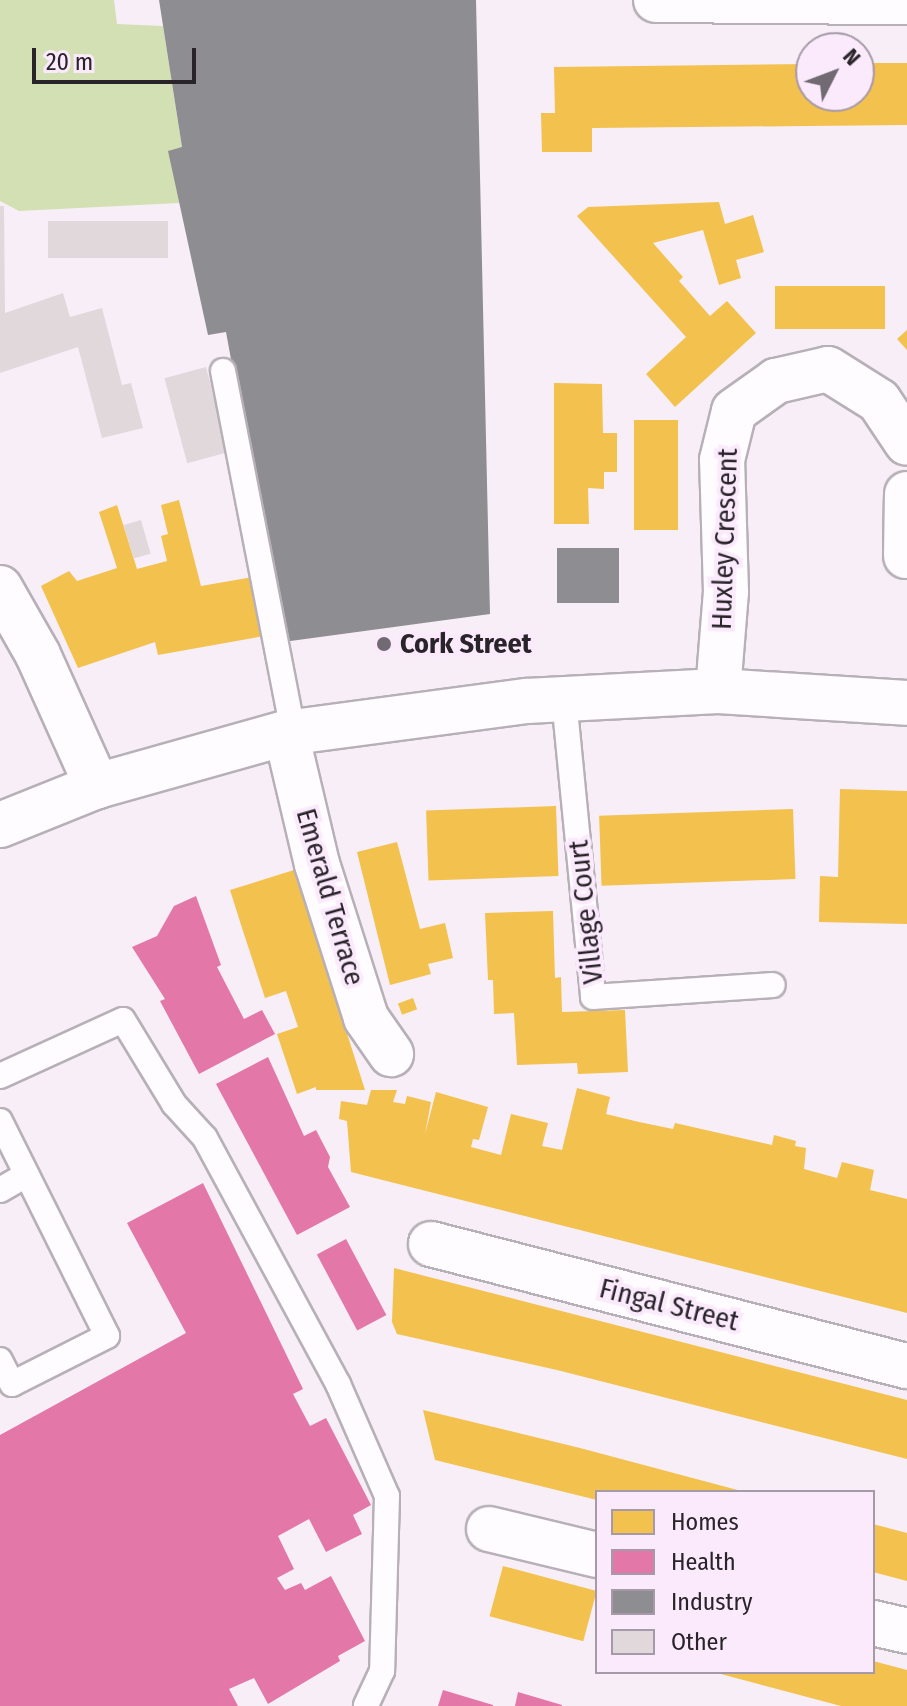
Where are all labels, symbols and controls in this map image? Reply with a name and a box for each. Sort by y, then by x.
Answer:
scale bar [36,32,200,82]
north arrow [795,32,875,112]
text: N [837,43,866,71]
text: 20 m [46,48,93,76]
street label: Huxley Crescent [705,448,745,630]
place label: Cork Street [400,627,531,661]
marker: Cork Street [375,635,393,653]
street label: Emerald Terrace [289,805,371,989]
street label: Village Court [562,838,610,986]
street label: Fingal Street [596,1272,742,1338]
legend [595,1490,875,1674]
text: Homes [671,1508,739,1536]
text: Health [671,1548,736,1576]
text: Industry [671,1588,753,1616]
text: Other [671,1628,727,1656]

